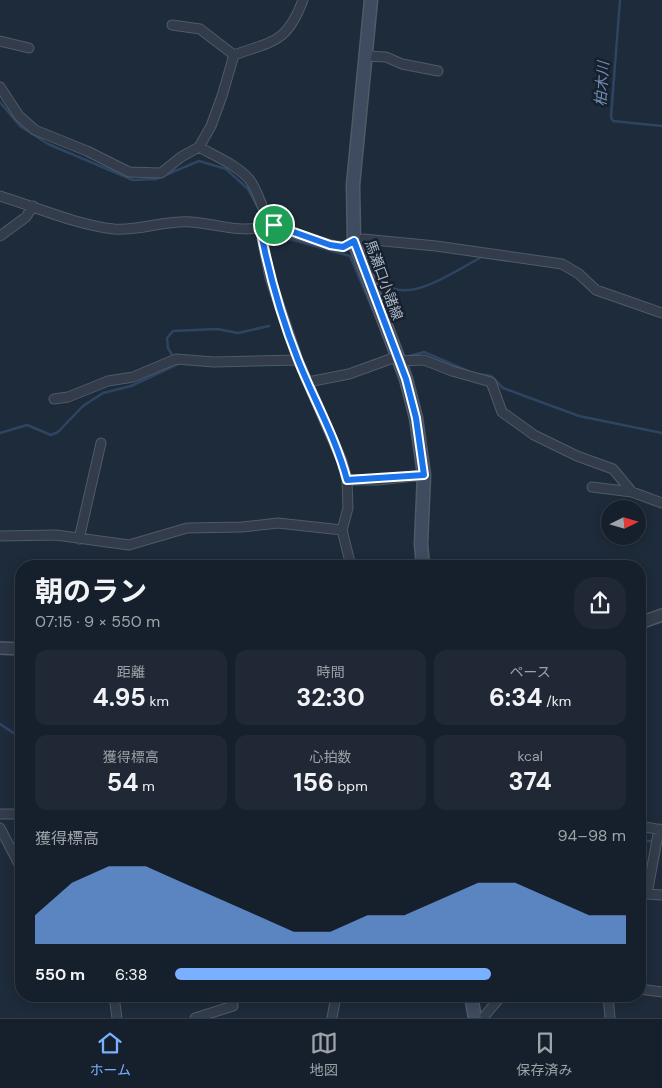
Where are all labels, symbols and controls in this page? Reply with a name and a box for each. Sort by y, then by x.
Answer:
water label: 柏木川 [590,59,614,107]
pin [253,204,295,246]
icon: arrive [260,211,288,239]
street label: 馬瀬口小諸線 [361,237,407,323]
north arrow [601,500,646,545]
map controls [601,500,646,545]
text: 朝のラン [35,573,147,610]
button: share [574,577,626,629]
text: 07:15 · 9 × 550 m [35,611,160,632]
text: 距離 [117,663,145,681]
text: 時間 [316,663,344,681]
text: ペース [510,663,551,681]
text: 4.95 [93,681,146,714]
text: 32:30 [296,681,365,714]
text: 6:34 [489,681,543,714]
text: km [146,692,169,710]
text: /km [543,692,571,710]
text: kcal [518,747,543,765]
text: 獲得標高 [103,748,159,766]
text: 心拍数 [309,748,351,766]
text: 374 [509,765,552,798]
text: 54 [107,766,139,799]
text: 156 [293,766,334,799]
text: m [139,777,155,795]
text: bpm [334,777,368,795]
text: 94–98 m [558,825,626,846]
text: 獲得標高 [35,828,99,849]
text: 550 m [35,964,85,985]
text: 6:38 [115,964,147,985]
tab: ホーム [89,1029,131,1079]
tab: 地図 [310,1029,338,1079]
tab: 保存済み [517,1029,573,1079]

